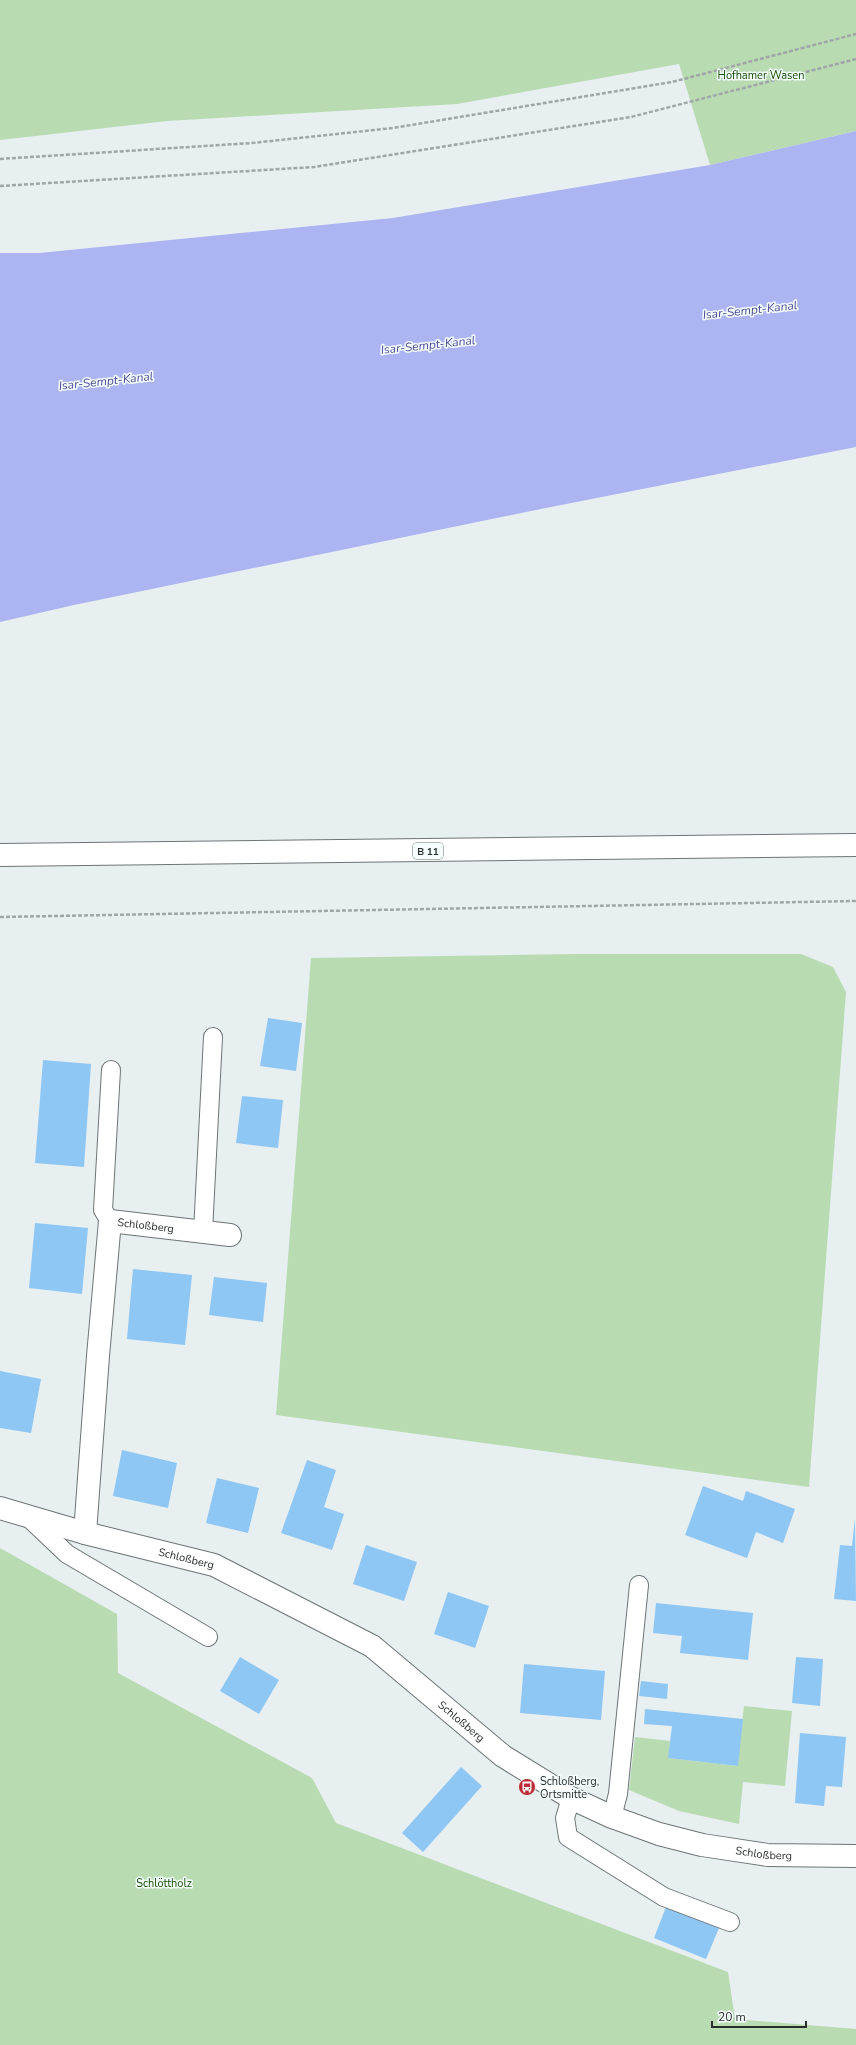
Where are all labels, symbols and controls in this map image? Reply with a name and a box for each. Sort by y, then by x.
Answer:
park label: Hofhamer Wasen [718,68,804,83]
water label: Isar-Sempt-Kanal [702,297,798,323]
water label: Isar-Sempt-Kanal [380,332,476,358]
water label: Isar-Sempt-Kanal [58,368,154,394]
road number: B 11 [413,843,443,859]
street label: Schloßberg [117,1215,175,1236]
street label: Schloßberg [157,1545,216,1573]
street label: Schloßberg [435,1698,488,1746]
place label: Schloßberg, Ortsmitte [540,1774,599,1802]
bus stop icon: Schloßberg, Ortsmitte [517,1777,537,1797]
street label: Schloßberg [734,1843,792,1863]
park label: Schlöttholz [136,1876,192,1891]
scale bar [712,2003,806,2029]
text: 20 m [718,2009,746,2025]

